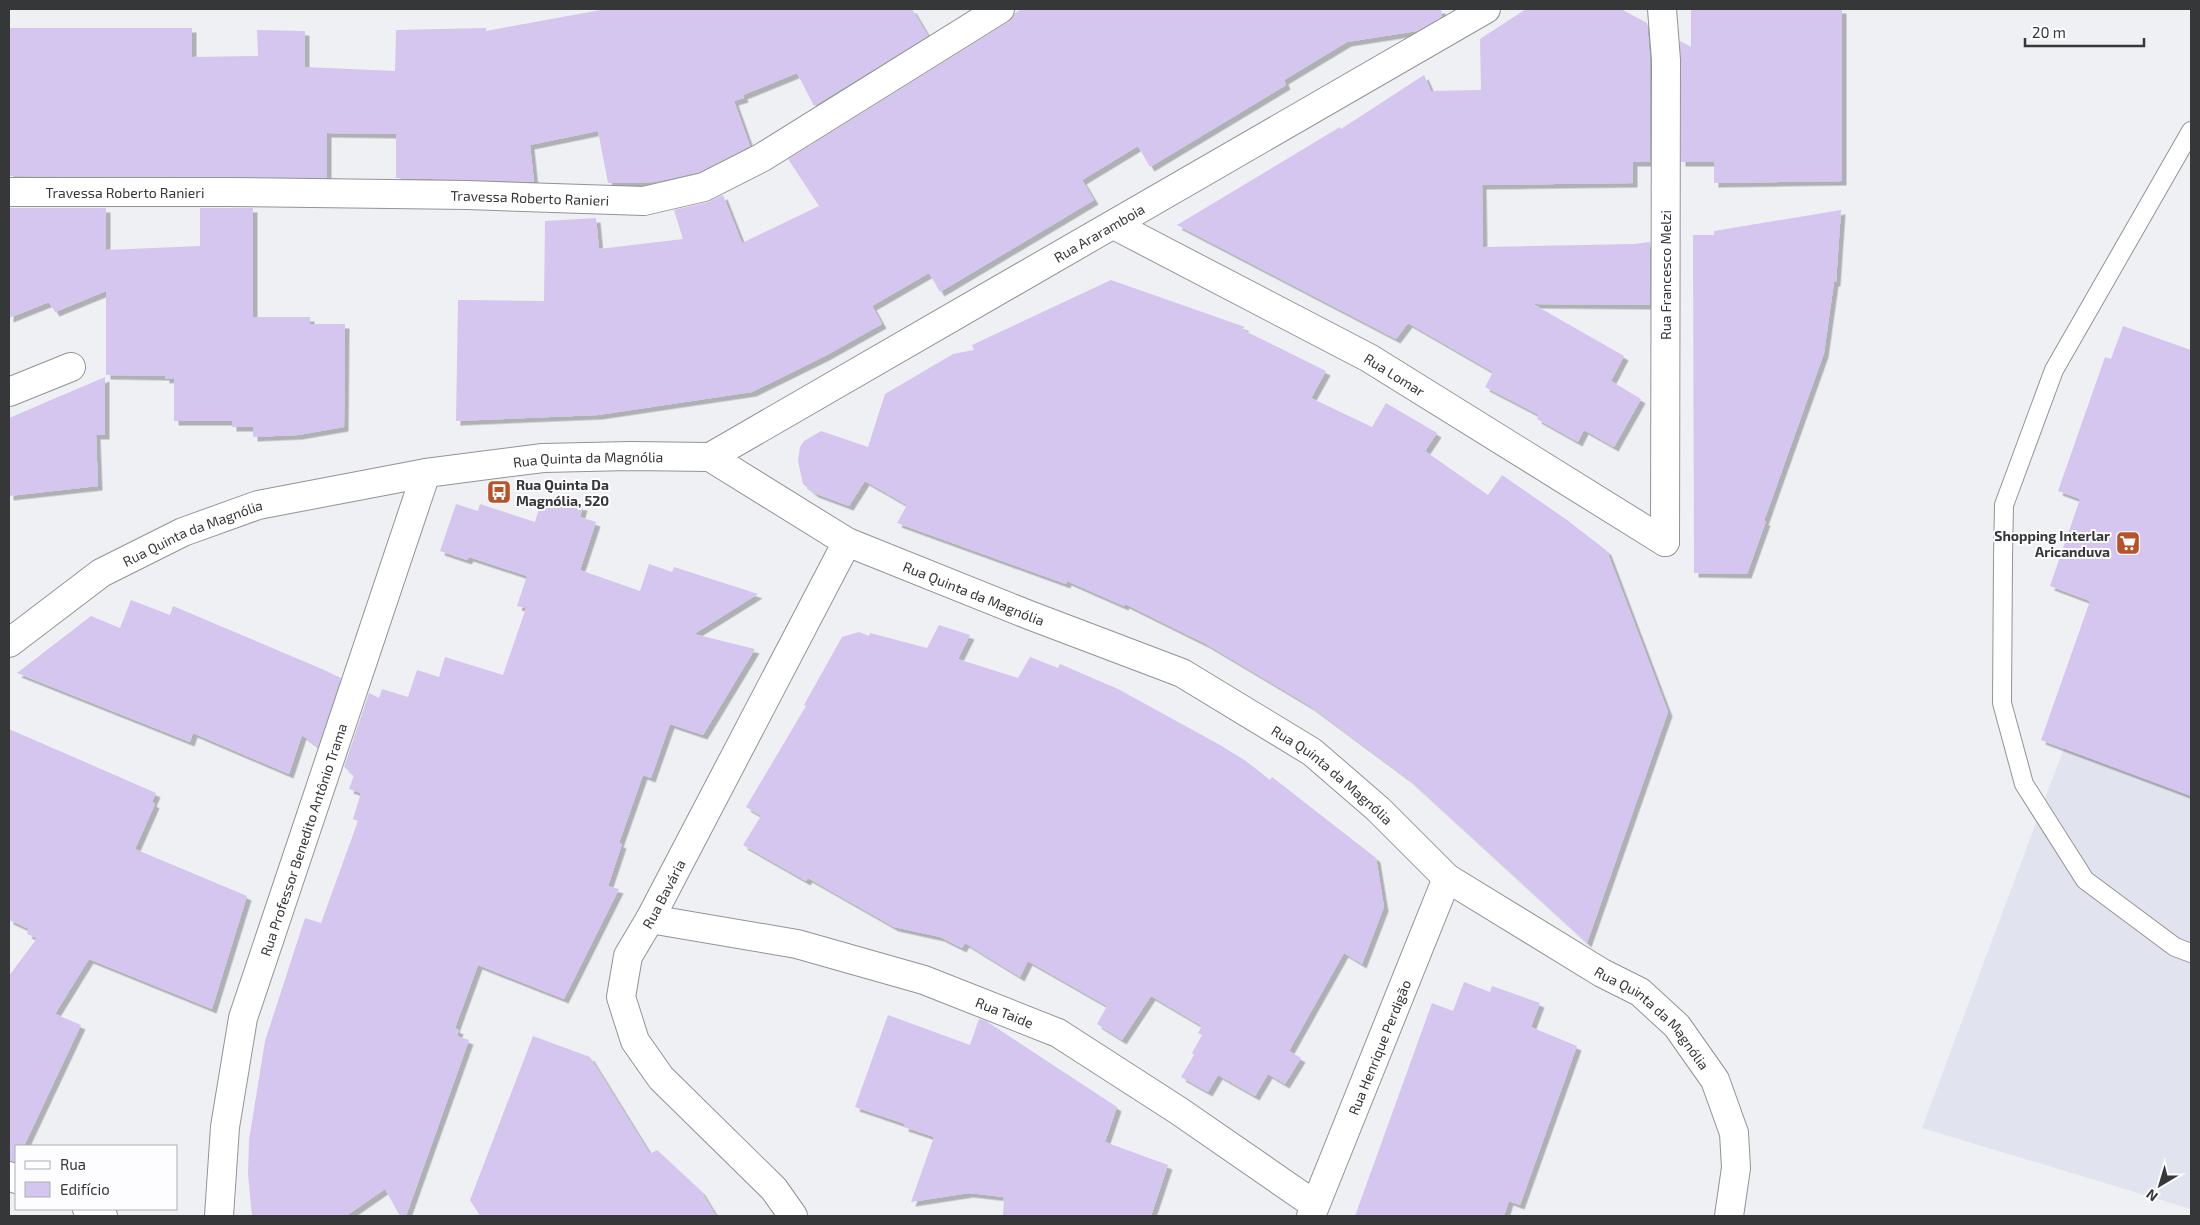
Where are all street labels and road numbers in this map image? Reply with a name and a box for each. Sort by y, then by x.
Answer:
street label: Travessa Roberto Ranieri [46,184,204,201]
street label: Travessa Roberto Ranieri [450,186,610,208]
street label: Rua Araramboia [1051,200,1147,265]
street label: Rua Francesco Melzi [1657,210,1674,340]
street label: Rua Lomar [1361,349,1429,399]
street label: Rua Quinta da Magnólia [512,447,663,470]
street label: Rua Quinta da Magnólia [120,496,264,569]
street label: Rua Quinta da Magnólia [901,557,1047,629]
street label: Rua Professor Benedito Antônio Trama [256,721,350,958]
street label: Rua Quinta da Magnólia [1269,721,1397,828]
street label: Rua Bavária [638,856,688,931]
street label: Rua Quinta da Magnólia [1592,962,1713,1073]
street label: Rua Henrique Perdigão [1344,977,1414,1117]
street label: Rua Taide [973,993,1036,1031]

